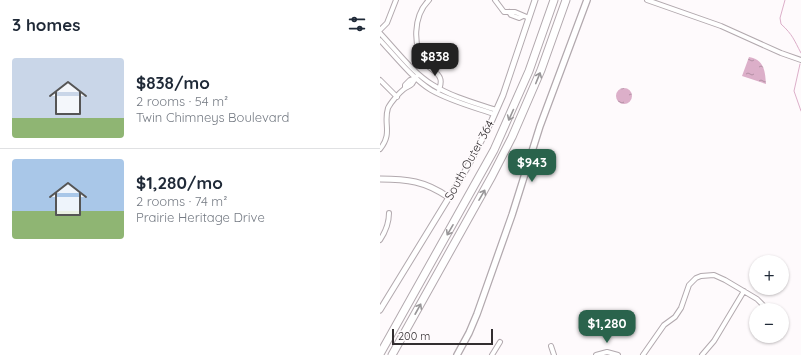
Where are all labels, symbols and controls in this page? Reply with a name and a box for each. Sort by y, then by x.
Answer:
icon: filters [346,13,368,35]
text: 3 homes [12,14,80,35]
pin: $838 [411,43,459,77]
text: $838 [421,48,450,64]
text: $838/mo [136,72,210,93]
one-way arrow [535,73,542,85]
icon: home [44,74,92,122]
text: 2 rooms · 54 m² [136,93,228,109]
one-way arrow [507,108,514,120]
text: Twin Chimneys Boulevard [136,109,289,125]
street label: South Outer 364 [441,117,497,203]
pin: $943 [508,149,556,183]
text: $943 [517,154,547,170]
text: $1,280/mo [136,172,223,193]
icon: home [44,175,92,223]
one-way arrow [478,189,486,201]
text: 2 rooms · 74 m² [136,193,227,209]
text: Prairie Heritage Drive [136,209,265,225]
one-way arrow [445,224,453,236]
map controls [749,255,789,343]
button: + [749,255,789,295]
one-way arrow [414,303,422,315]
button: − [749,303,789,343]
pin: $1,280 [574,310,640,344]
text: $1,280 [588,315,626,331]
scale bar [392,327,493,346]
text: 200 m [398,329,430,343]

